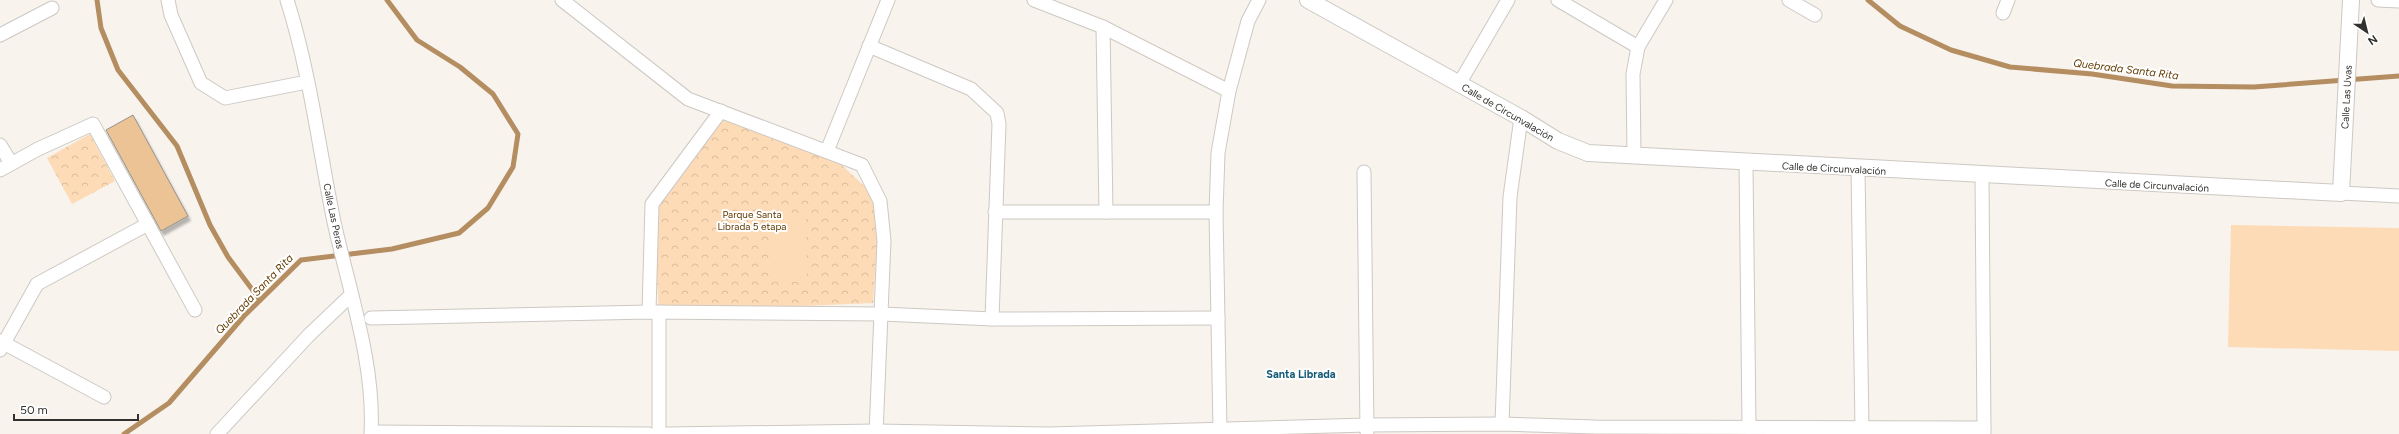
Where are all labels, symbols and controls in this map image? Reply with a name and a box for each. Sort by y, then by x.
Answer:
north arrow [2347,12,2387,52]
text: N [2365,32,2380,48]
water label: Quebrada Santa Rita [2073,57,2180,82]
street label: Calle Las Uvas [2338,64,2355,129]
street label: Calle de Circunvalación [1459,81,1557,144]
street label: Calle de Circunvalación [1781,159,1887,178]
street label: Calle de Circunvalación [2104,176,2210,195]
street label: Calle Las Peras [320,182,347,250]
park label: Parque Santa Librada 5 etapa [718,208,786,233]
water label: Quebrada Santa Rita [213,251,296,337]
district label: Santa Librada [1266,368,1336,381]
scale bar [14,396,138,422]
text: 50 m [20,403,48,417]

